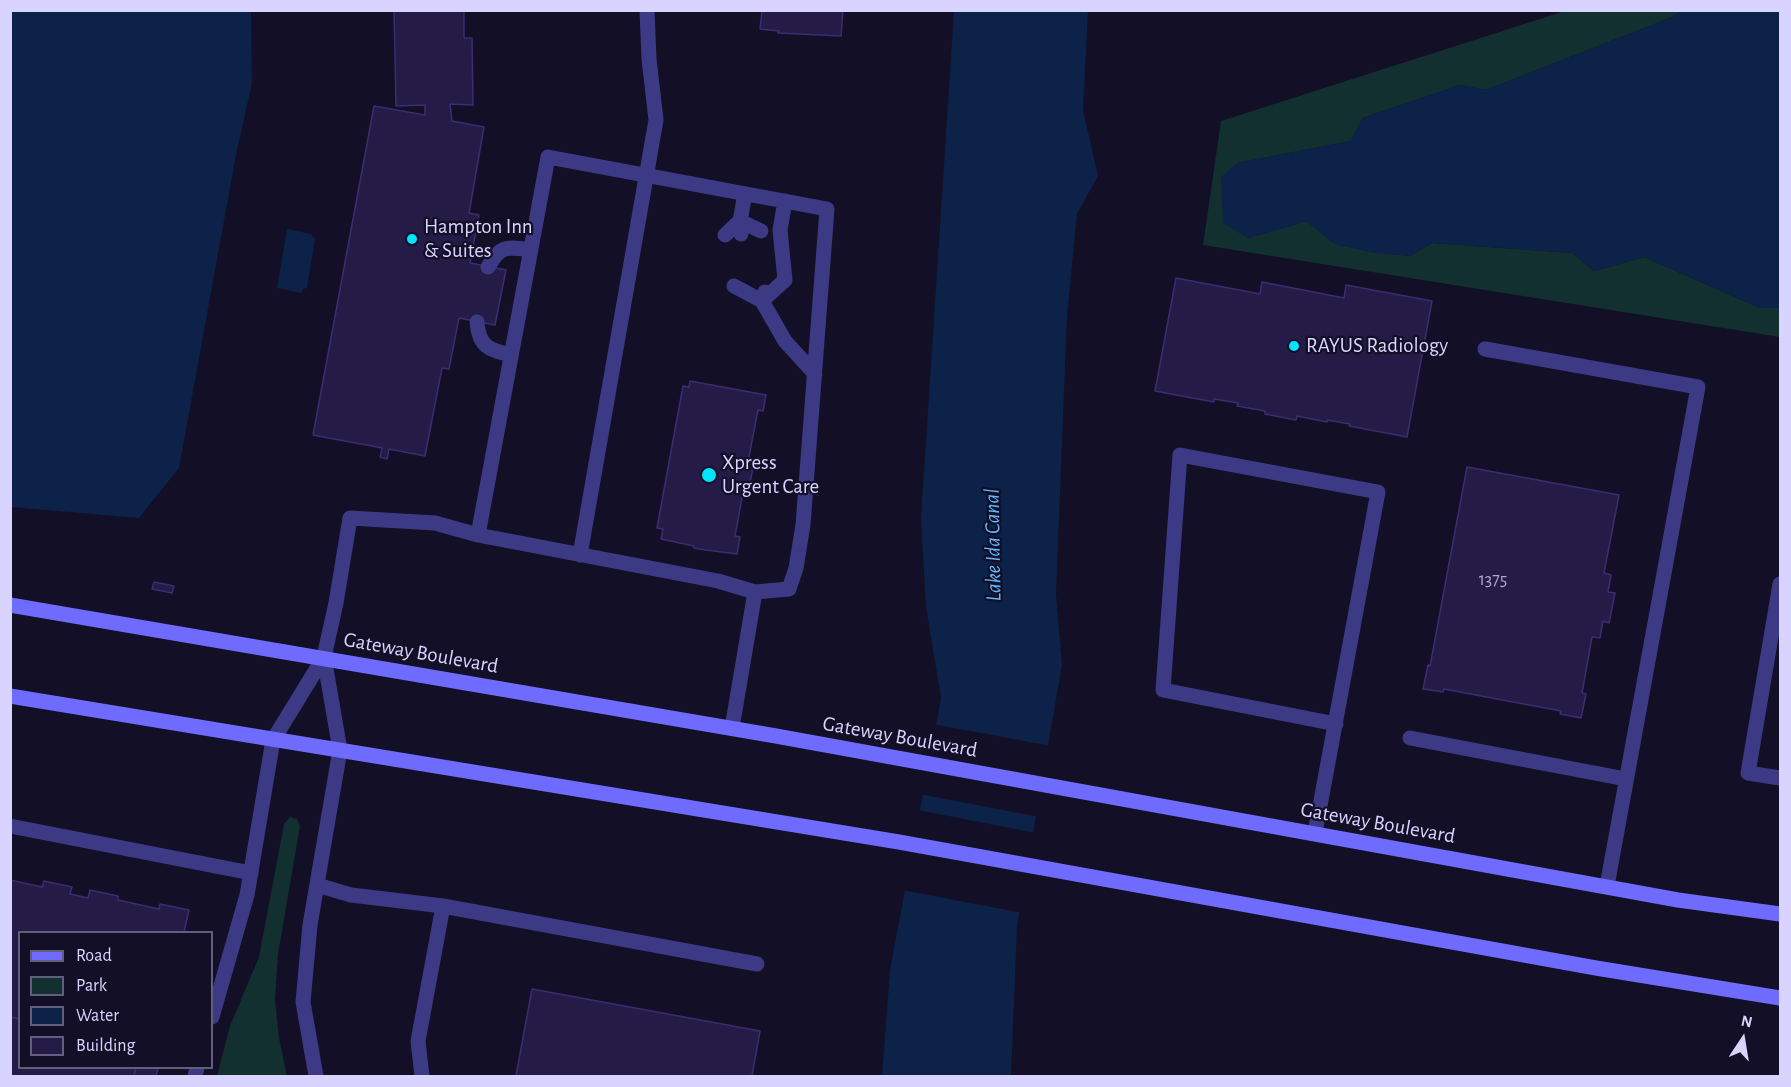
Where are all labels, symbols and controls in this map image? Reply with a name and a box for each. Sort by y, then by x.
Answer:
place label: Hampton Inn & Suites [424,214,533,264]
marker: Hampton Inn & Suites [405,232,419,246]
place label: RAYUS Radiology [1306,333,1448,359]
marker: RAYUS Radiology [1287,339,1301,353]
place label: Xpress Urgent Care [722,450,819,500]
marker: Xpress Urgent Care [700,466,718,484]
water label: Lake Ida Canal [979,488,1007,602]
house number: 1375 [1479,569,1507,591]
street label: Gateway Boulevard [342,627,500,679]
street label: Gateway Boulevard [821,711,979,763]
street label: Gateway Boulevard [1299,797,1457,849]
legend [18,931,213,1069]
text: Road [76,947,112,965]
text: Park [76,977,107,995]
text: Water [76,1007,119,1025]
north arrow [1713,1009,1773,1069]
text: N [1740,1012,1754,1030]
text: Building [76,1037,135,1055]

